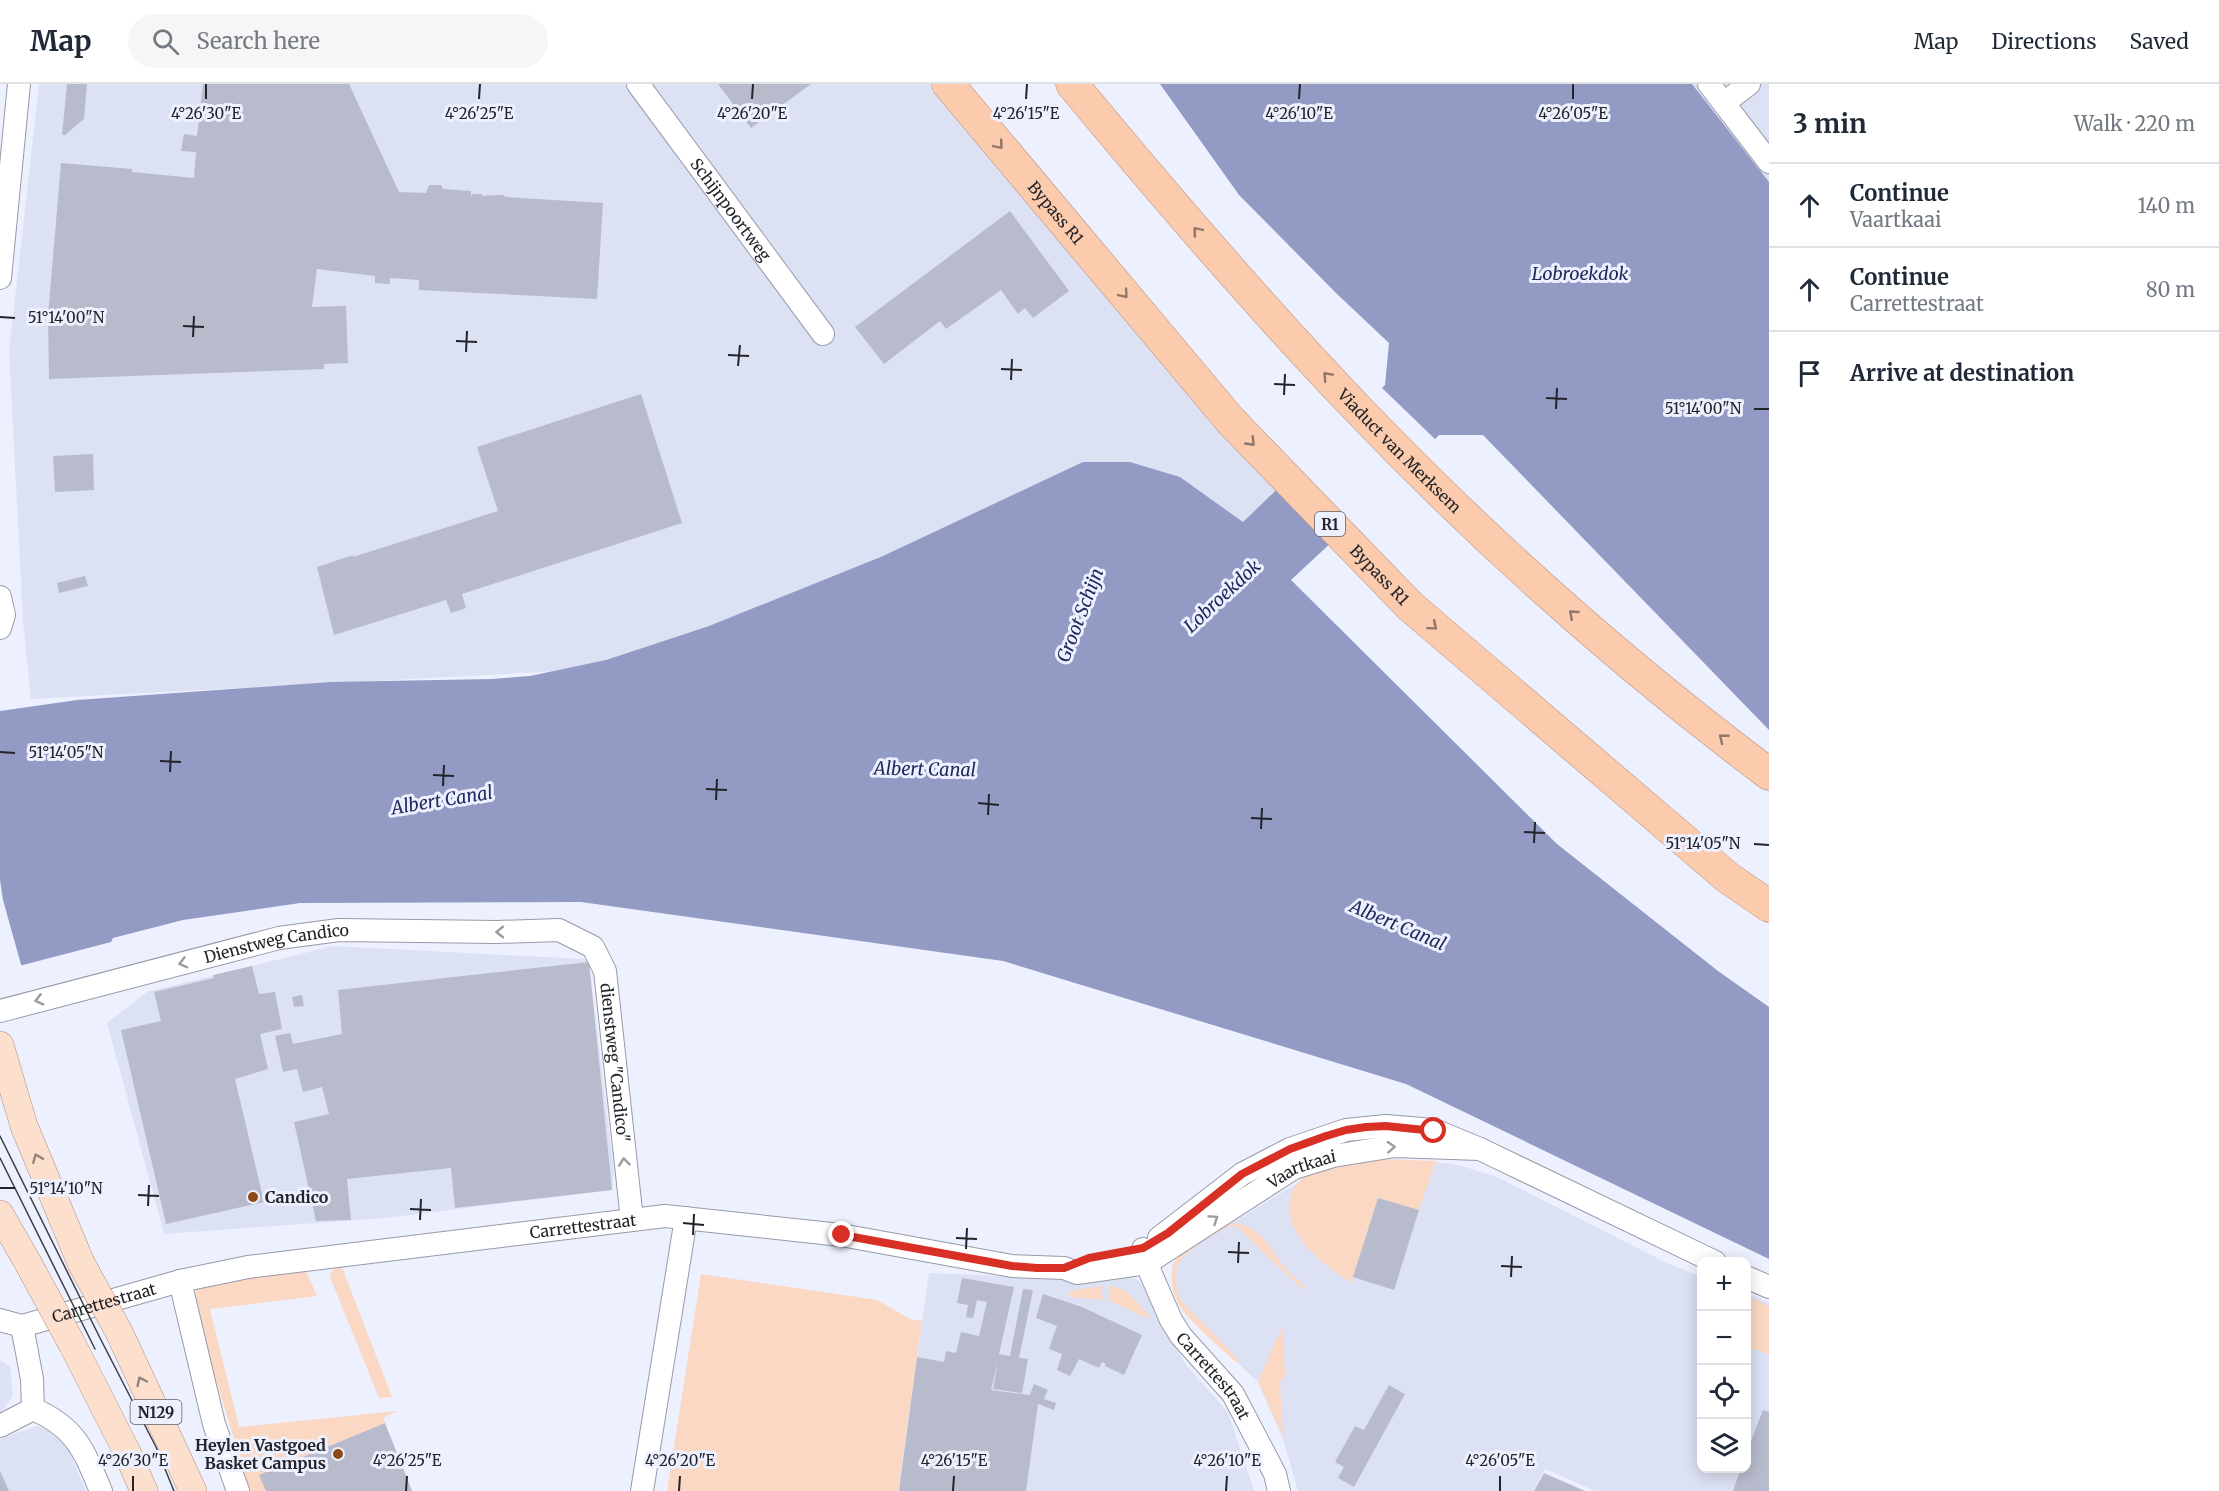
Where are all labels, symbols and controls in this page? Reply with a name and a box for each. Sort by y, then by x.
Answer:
search box [128,14,548,68]
text: Map [30,23,92,59]
icon: search [149,25,182,58]
text: Search here [197,27,320,55]
text: Map [1914,28,1958,55]
text: Directions [1991,28,2096,55]
text: Saved [2129,28,2189,55]
text: 4°26'30"E [171,104,241,123]
text: 4°26'25"E [445,104,514,123]
text: 4°26'20"E [717,104,788,123]
text: 4°26'15"E [993,104,1060,123]
text: 4°26'10"E [1265,104,1333,123]
text: 4°26'05"E [1538,104,1608,123]
text: 3 min [1793,107,1867,140]
text: Walk · 220 m [2074,111,2195,136]
one-way arrow [992,138,1003,149]
street label: Schijnpoortweg [686,154,775,265]
street label: Bypass R1 [1024,177,1088,248]
text: Continue [1850,179,1949,207]
icon: ahead [1793,189,1826,222]
text: 140 m [2138,193,2195,218]
text: Vaartkaai [1850,207,1942,232]
one-way arrow [1193,227,1204,238]
water label: Lobroekdok [1532,262,1628,285]
text: Continue [1850,263,1949,291]
icon: ahead [1793,273,1826,306]
text: 80 m [2146,277,2195,302]
one-way arrow [1117,287,1128,298]
text: Carrettestraat [1850,291,1984,316]
text: 51°14'00"N [28,308,105,327]
icon: arrive [1793,357,1826,390]
text: Arrive at destination [1850,359,2074,387]
one-way arrow [1323,372,1334,383]
street label: Viaduct van Merksem [1333,384,1466,517]
text: 51°14'00"N [1665,399,1742,418]
one-way arrow [1244,435,1255,446]
road number: R1 [1315,512,1345,536]
street label: Bypass R1 [1346,540,1414,609]
water label: Lobroekdok [1179,555,1265,637]
water label: Groot Schijn [1052,565,1108,665]
one-way arrow [1569,610,1580,621]
one-way arrow [1426,618,1437,629]
one-way arrow [1718,735,1729,746]
text: 51°14'05"N [29,743,104,762]
water label: Albert Canal [872,757,976,781]
water label: Albert Canal [388,781,494,820]
text: 51°14'05"N [1666,834,1741,853]
water label: Albert Canal [1345,894,1449,956]
street label: Dienstweg Candico [202,920,349,967]
one-way arrow [496,926,505,938]
one-way arrow [178,956,189,968]
street label: dienstweg "Candico" [596,982,633,1143]
one-way arrow [34,993,44,1006]
route start [1420,1117,1446,1143]
one-way arrow [1387,1141,1396,1154]
street label: Vaartkaai [1263,1146,1337,1193]
one-way arrow [32,1153,44,1164]
one-way arrow [618,1157,631,1166]
text: 51°14'10"N [29,1179,103,1198]
place label: Candico [265,1187,329,1207]
marker: Candico [246,1190,260,1204]
street label: Carrettestraat [529,1210,638,1242]
one-way arrow [1208,1215,1218,1227]
route end [828,1221,854,1247]
map controls [1697,1257,1751,1473]
button: + [1697,1257,1751,1311]
street label: Carrettestraat [50,1278,159,1327]
button: − [1697,1311,1751,1365]
street label: Carrettestraat [1172,1328,1255,1424]
button: locate [1697,1365,1751,1419]
one-way arrow [137,1376,149,1387]
road number: N129 [130,1400,182,1424]
button: layers [1697,1419,1751,1473]
place label: Heylen Vastgoed Basket Campus [195,1435,326,1473]
marker: Heylen Vastgoed Basket Campus [331,1447,345,1461]
text: 4°26'30"E [98,1451,168,1470]
text: 4°26'25"E [373,1451,442,1470]
text: 4°26'20"E [645,1451,716,1470]
text: 4°26'15"E [921,1451,988,1470]
text: 4°26'10"E [1193,1451,1261,1470]
text: 4°26'05"E [1465,1451,1535,1470]

